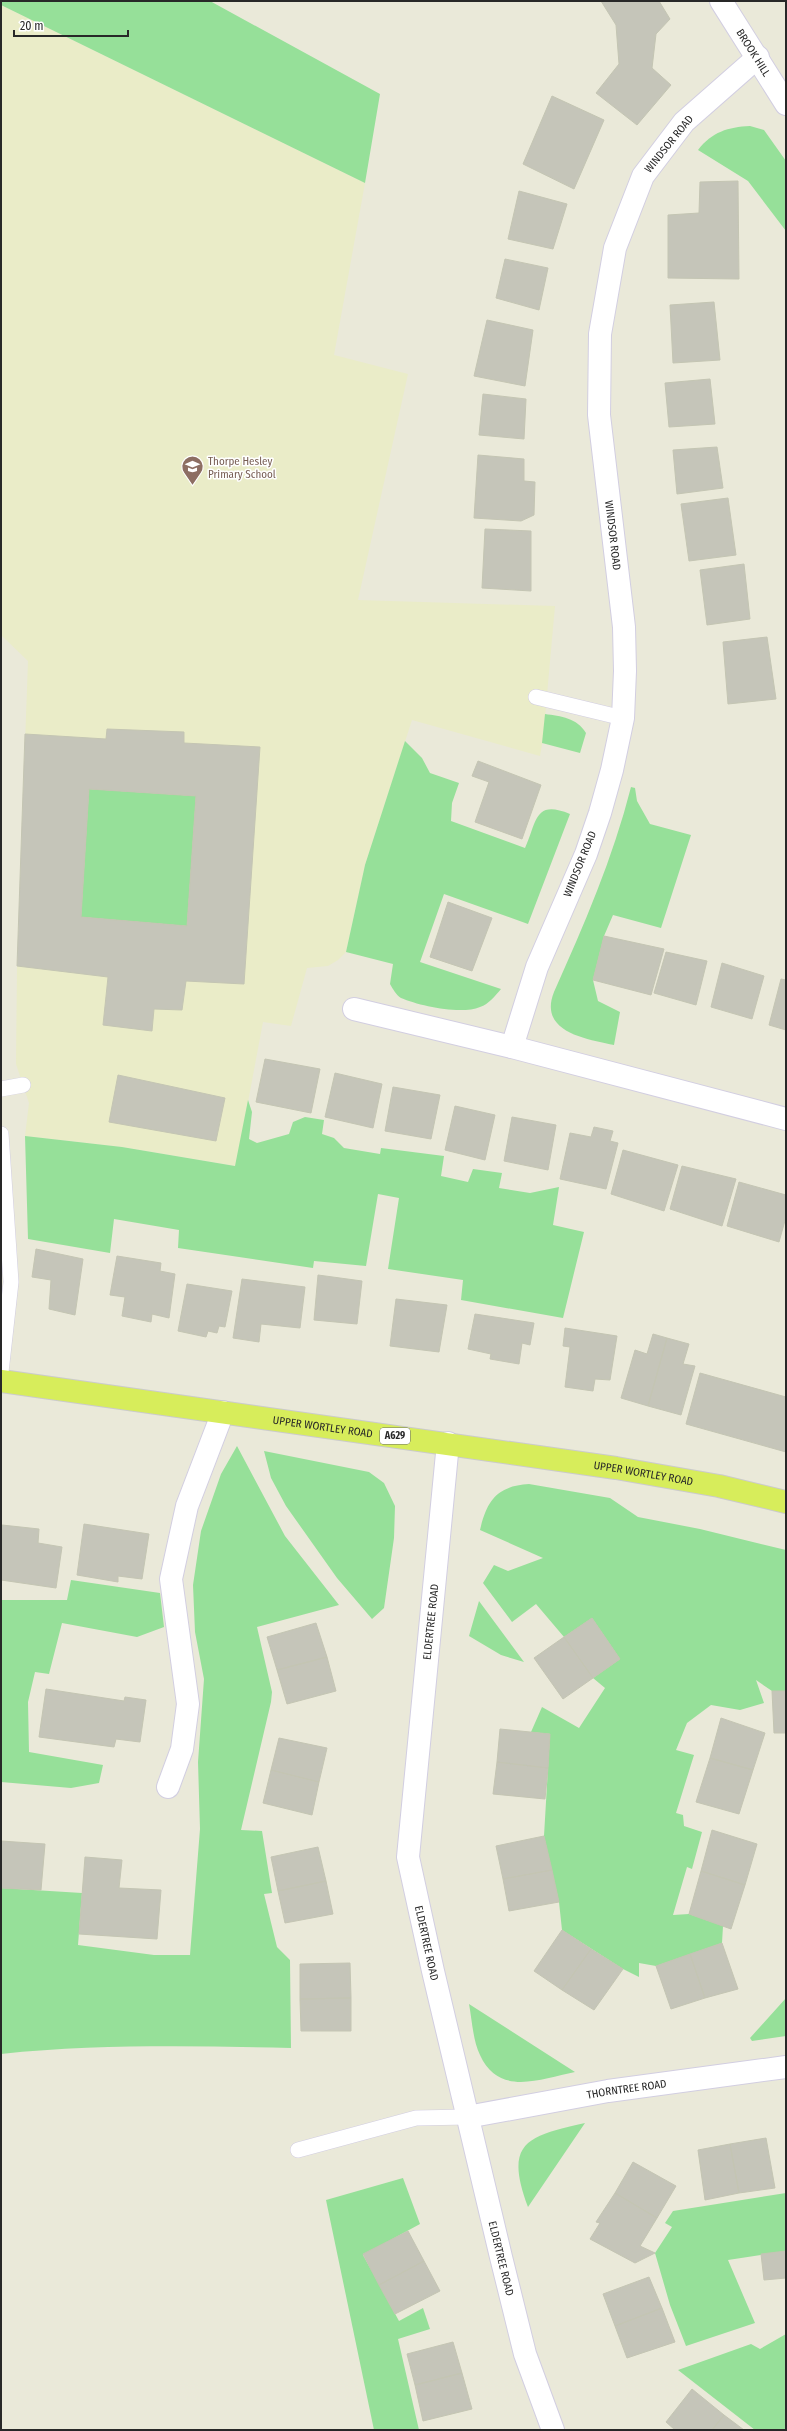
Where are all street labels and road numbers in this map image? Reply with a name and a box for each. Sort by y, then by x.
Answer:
street label: BROOK HILL [734,26,773,79]
street label: WINDSOR ROAD [642,113,696,175]
street label: WINDSOR ROAD [603,500,624,571]
street label: WINDSOR ROAD [561,829,599,899]
street label: UPPER WORTLEY ROAD [272,1413,374,1440]
road number: A629 [380,1428,410,1444]
street label: UPPER WORTLEY ROAD [593,1458,694,1488]
street label: ELDERTREE ROAD [421,1583,441,1661]
street label: ELDERTREE ROAD [412,1904,442,1982]
street label: THORNTREE ROAD [586,2077,667,2101]
street label: ELDERTREE ROAD [486,2220,517,2297]

